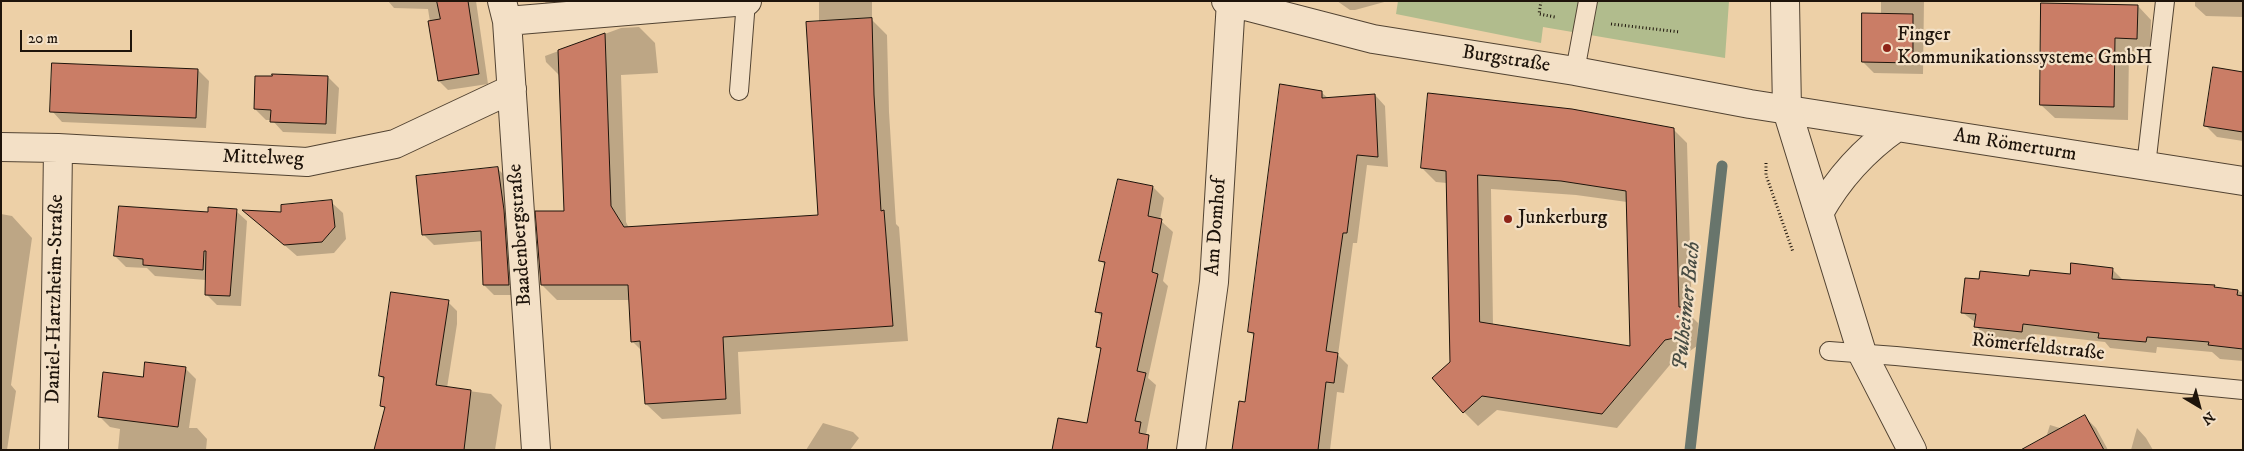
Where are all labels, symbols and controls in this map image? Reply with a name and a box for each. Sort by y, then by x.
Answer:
scale bar [22,20,135,52]
place label: Finger Kommunikationssysteme GmbH [1897,24,2153,71]
text: 20 m [28,29,58,48]
street label: Burgstraße [1460,41,1552,79]
marker: Finger Kommunikationssysteme GmbH [1881,42,1893,54]
street label: Am Römerturm [1952,124,2078,168]
street label: Mittelweg [222,146,304,172]
street label: Baadenbergstraße [504,163,538,307]
street label: Am Domhof [1202,177,1232,277]
street label: Daniel-Hartzheim-Straße [42,194,70,404]
place label: Junkerburg [1518,207,1607,231]
marker: Junkerburg [1502,213,1514,225]
water label: Pulheimer Bach [1669,241,1707,371]
street label: Römerfeldstraße [1970,329,2106,367]
north arrow [2174,381,2224,431]
text: N [2198,407,2218,429]

